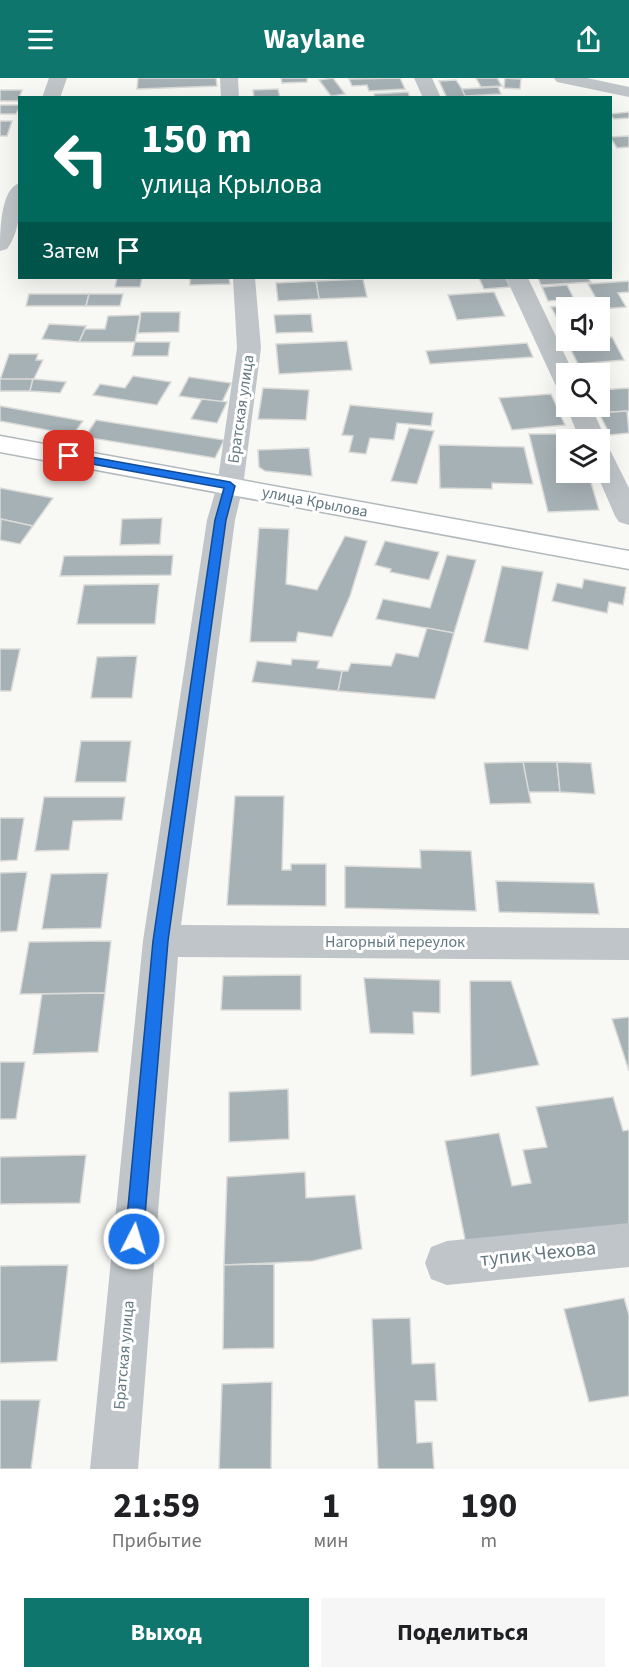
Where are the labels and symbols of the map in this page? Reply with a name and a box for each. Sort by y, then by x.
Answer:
street label: Братская улица [222,353,260,465]
pin [43,430,94,481]
street label: улица Крылова [260,481,370,523]
street label: Нагорный переулок [325,931,465,953]
position arrow [102,1207,166,1271]
street label: тупик Чехова [479,1234,597,1274]
street label: Братская улица [108,1300,140,1410]

